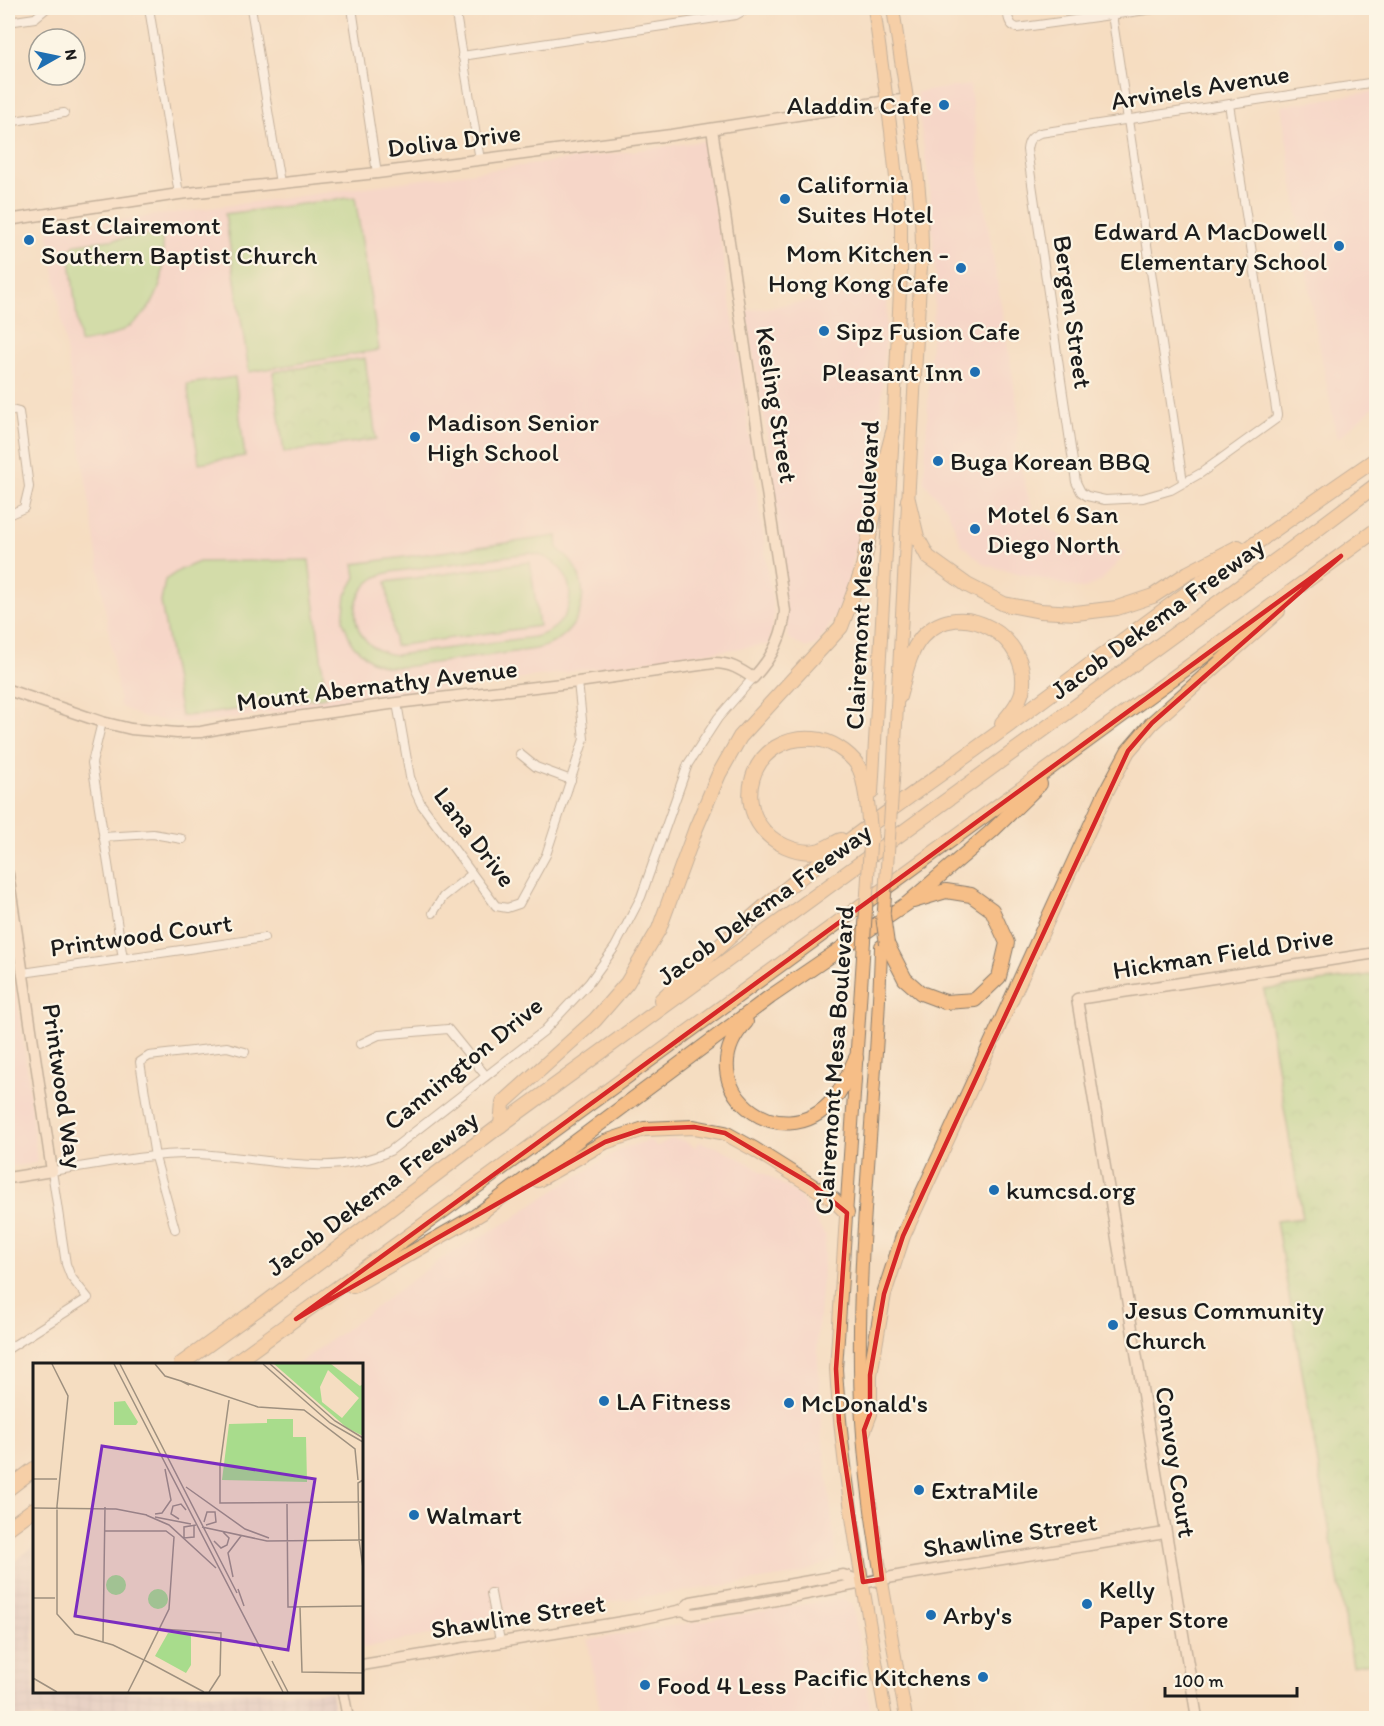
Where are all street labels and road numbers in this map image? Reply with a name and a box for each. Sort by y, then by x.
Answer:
street label: Arvinels Avenue [1109,57,1291,117]
street label: Doliva Drive [385,116,523,164]
street label: Bergen Street [1046,233,1100,391]
street label: Kesling Street [749,325,805,486]
street label: Clairemont Mesa Boulevard [838,419,886,731]
street label: Jacob Dekema Freeway [1044,530,1270,706]
street label: Mount Abernathy Avenue [235,652,519,718]
street label: Lana Drive [427,781,523,893]
street label: Jacob Dekema Freeway [651,816,877,992]
street label: Clairemont Mesa Boulevard [807,904,861,1216]
street label: Printwood Court [48,906,234,964]
street label: Hickman Field Drive [1110,920,1336,986]
street label: Cannington Drive [377,989,549,1137]
street label: Printwood Way [36,1001,90,1171]
street label: Jacob Dekema Freeway [260,1103,484,1283]
street label: Convoy Court [1148,1384,1204,1540]
street label: Shawline Street [921,1505,1100,1565]
street label: Shawline Street [429,1586,608,1646]

